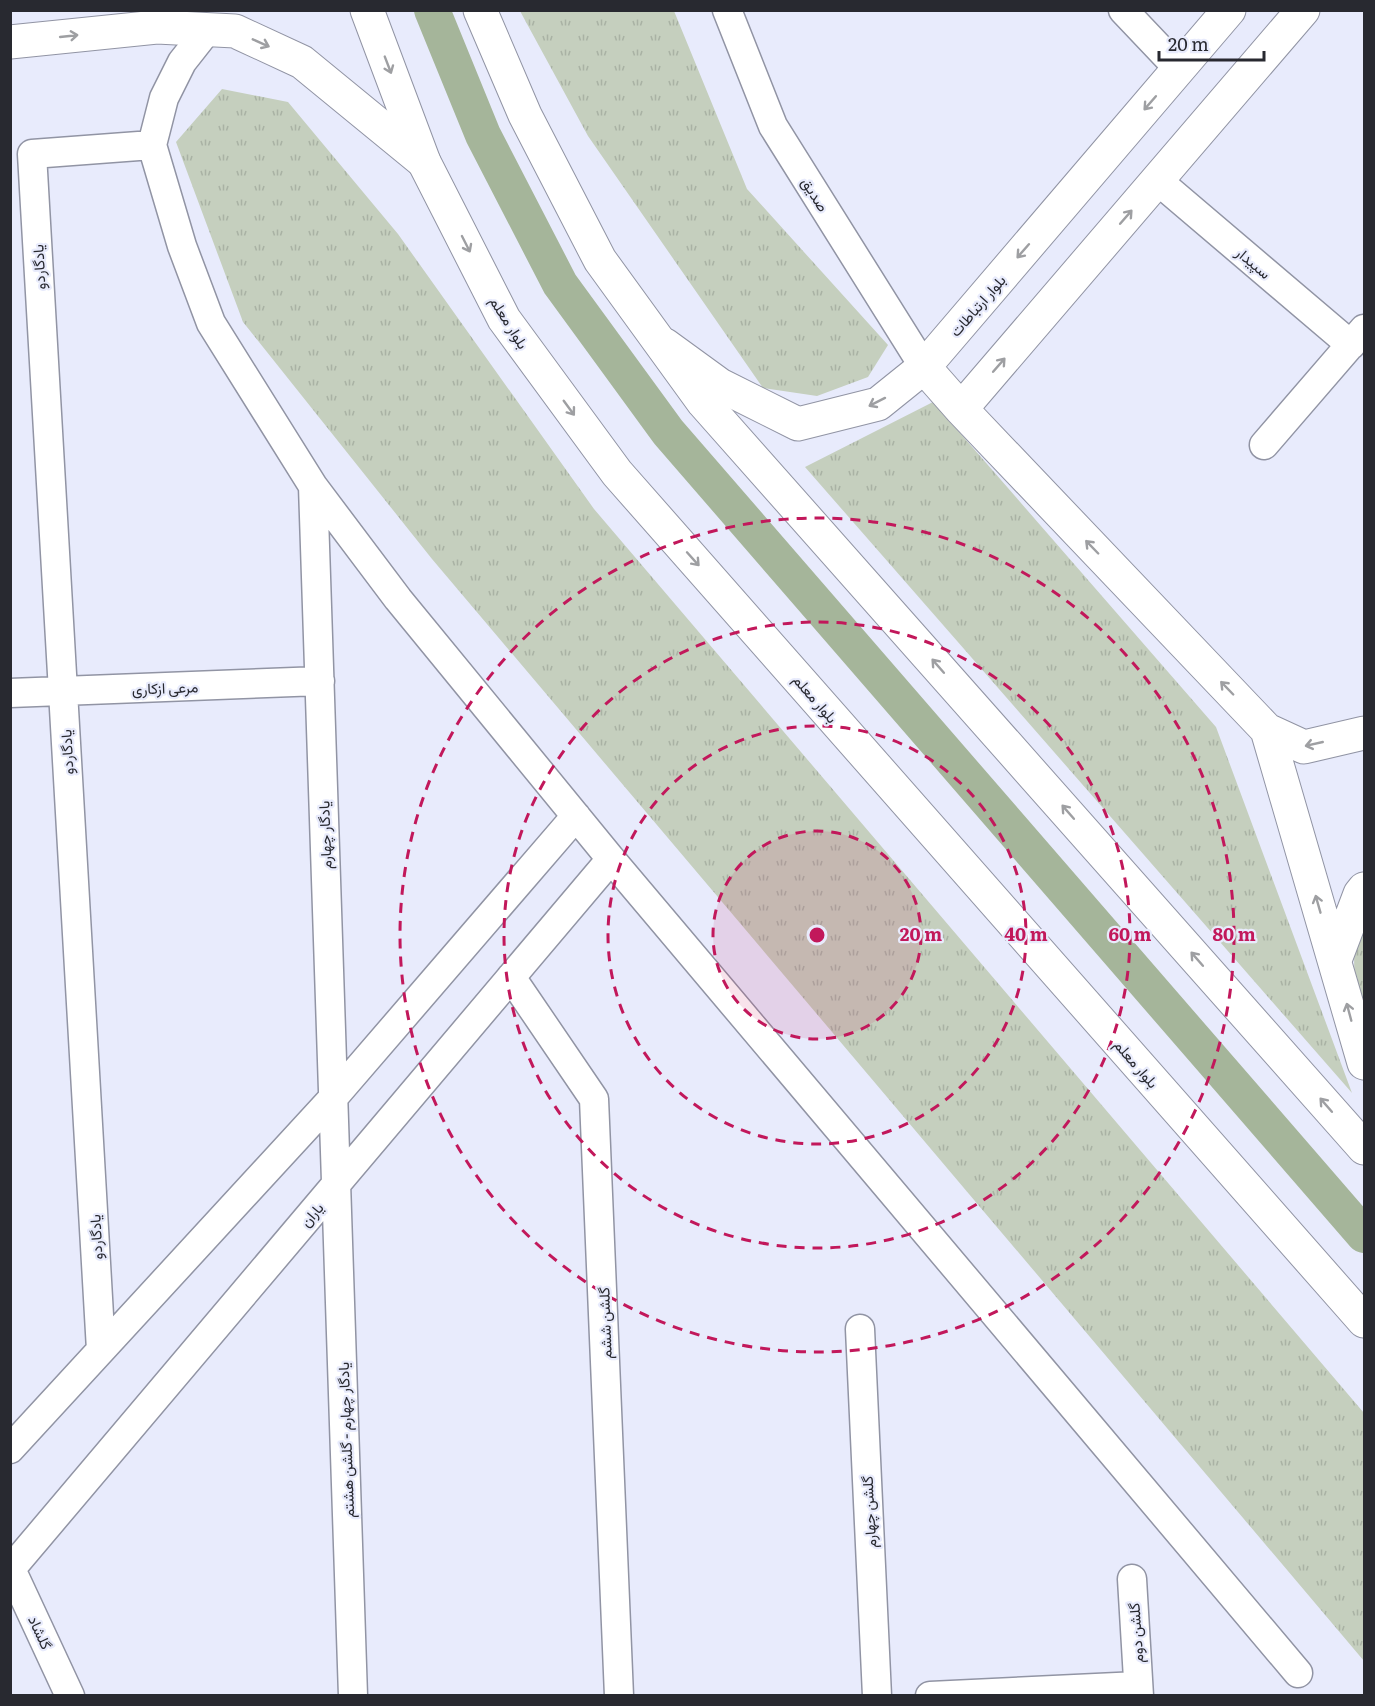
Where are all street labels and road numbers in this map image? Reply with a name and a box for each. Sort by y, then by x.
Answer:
street label: صدیق [797,172,835,216]
street label: سپیدار [1231,240,1277,284]
street label: یادگار‌دو [25,244,51,290]
street label: بلوار ارتباطات [944,269,1010,341]
street label: بلوار معلم [485,291,535,353]
street label: بلوار معلم [788,668,844,728]
street label: مرعی ازکاری [131,674,199,700]
street label: یادگار‌دو [53,729,79,775]
street label: یادگار چهارم [311,800,337,870]
street label: بلوار معلم [1109,1033,1165,1093]
street label: یاران [294,1197,328,1231]
street label: یادگار‌دو [82,1214,108,1260]
street label: گلشن ششم [591,1286,617,1359]
street label: یادگار چهارم - گلشن هشتم [331,1362,359,1518]
street label: گلشن چهارم [855,1475,881,1549]
street label: گلشن دوم [1121,1602,1149,1664]
street label: گلشاد [23,1611,59,1653]

